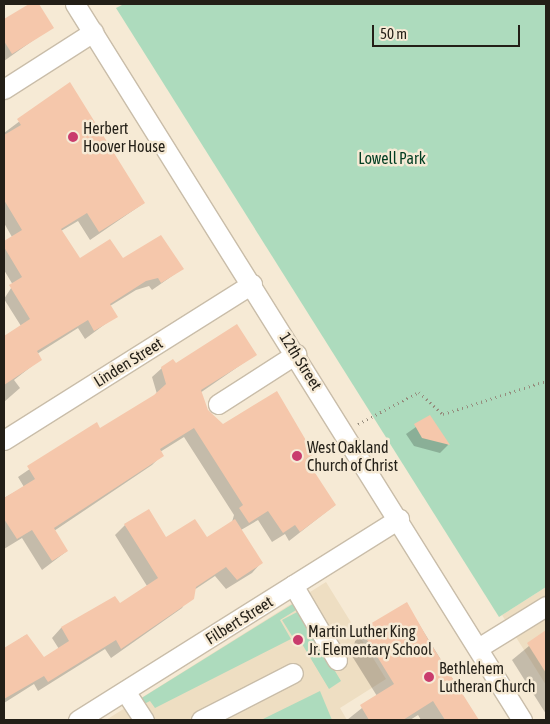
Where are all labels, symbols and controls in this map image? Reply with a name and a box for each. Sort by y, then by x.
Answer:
scale bar [375,15,522,47]
text: 50 m [380,25,407,42]
place label: Herbert Hoover House [83,118,165,156]
marker: Herbert Hoover House [67,131,79,143]
park label: Lowell Park [358,148,426,168]
street label: 12th Street [276,328,326,394]
street label: Linden Street [90,333,166,391]
place label: West Oakland Church of Christ [307,437,398,475]
marker: West Oakland Church of Christ [291,450,303,462]
street label: Filbert Street [202,592,276,648]
place label: Martin Luther King Jr. Elementary School [308,621,432,659]
marker: Martin Luther King Jr. Elementary School [292,634,304,646]
place label: Bethlehem Lutheran Church [439,658,535,696]
marker: Bethlehem Lutheran Church [423,671,435,683]

